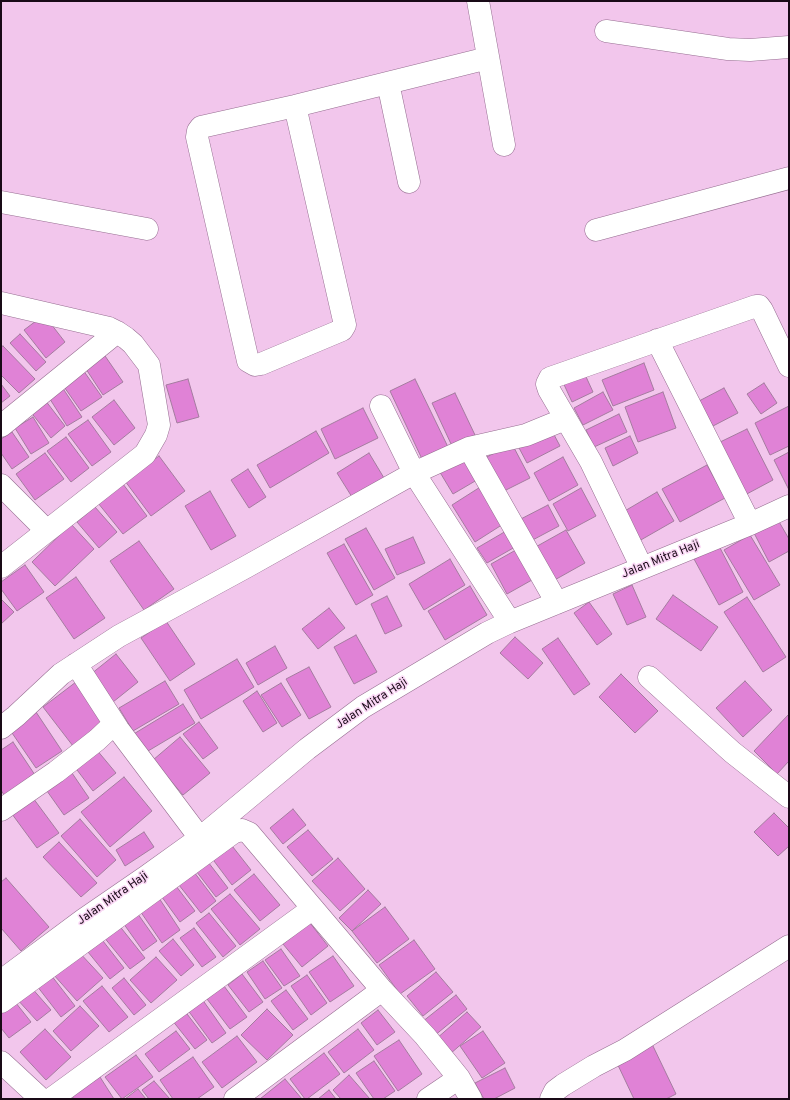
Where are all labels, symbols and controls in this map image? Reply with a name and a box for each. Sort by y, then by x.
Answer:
street label: Jalan Mitra Haji [620,538,702,582]
street label: Jalan Mitra Haji [333,675,411,733]
street label: Jalan Mitra Haji [75,869,151,929]

